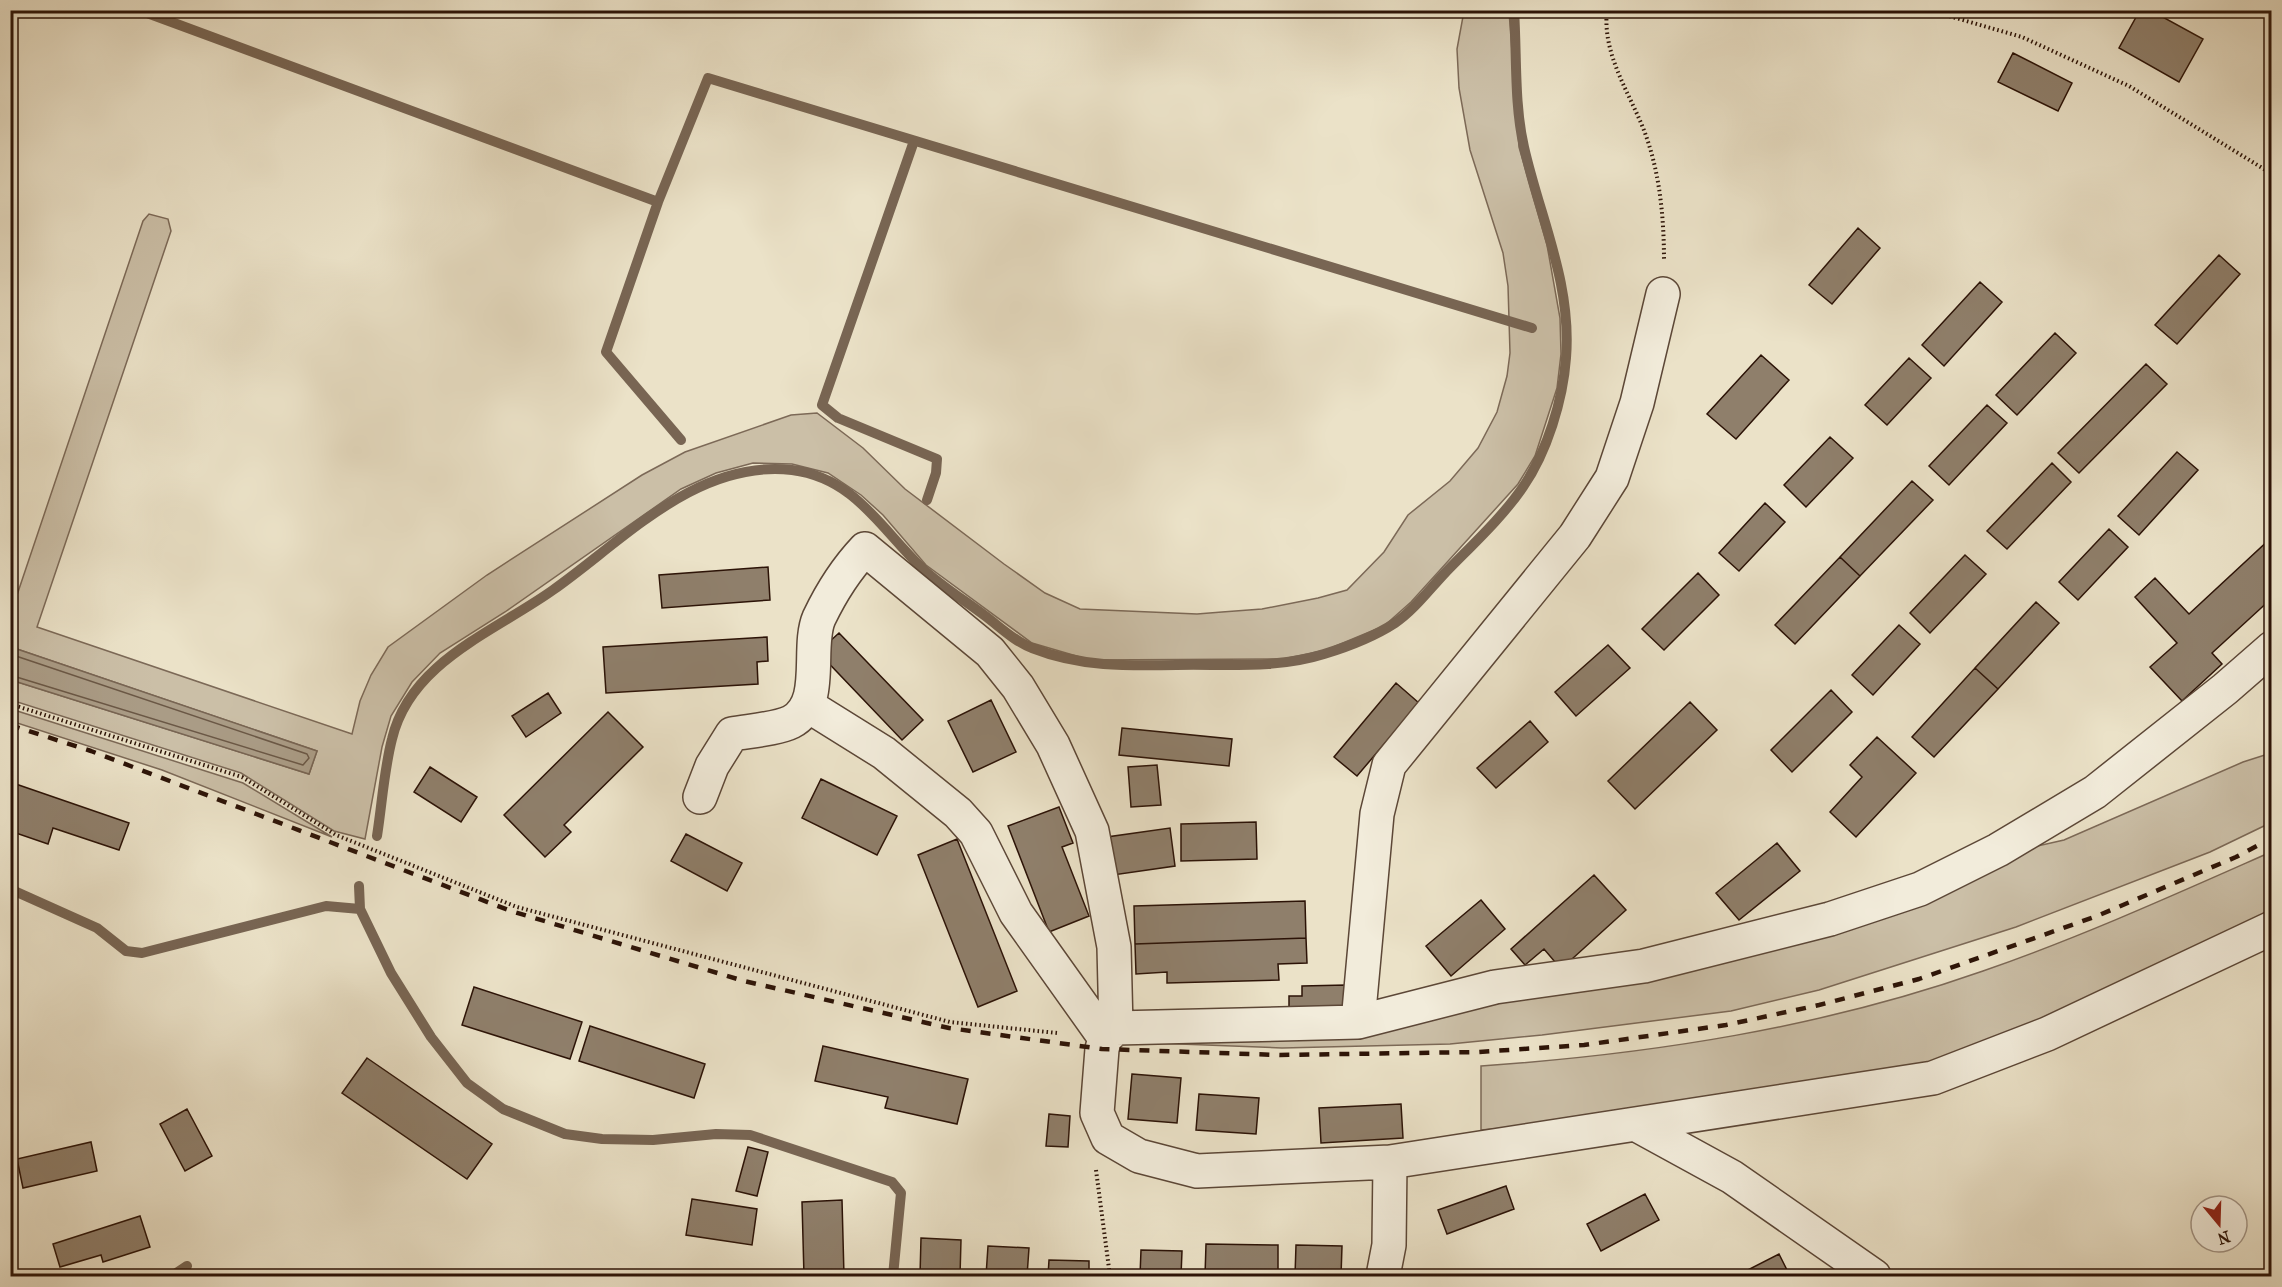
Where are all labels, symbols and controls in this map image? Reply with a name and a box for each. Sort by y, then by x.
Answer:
north arrow [2189,1194,2249,1254]
text: N [2214,1227,2233,1249]

